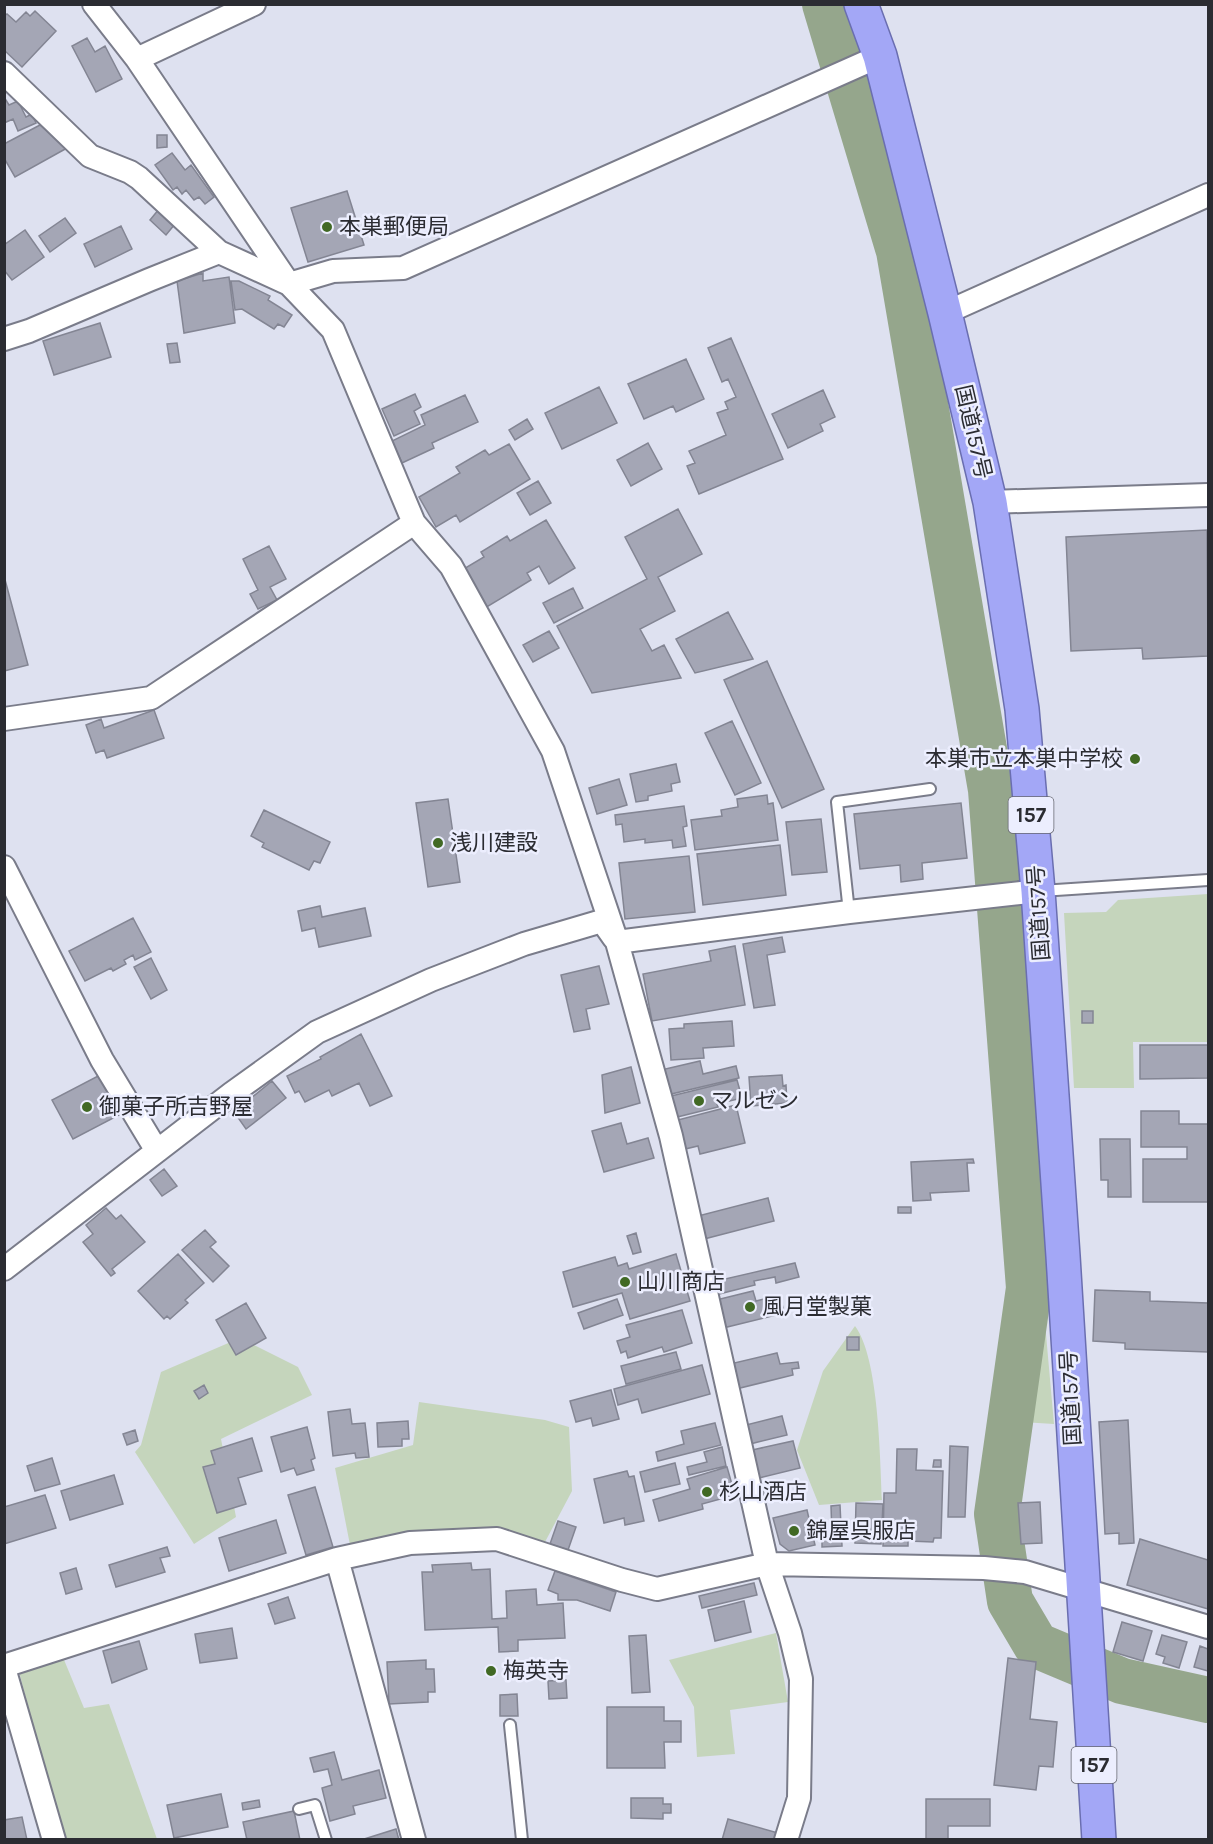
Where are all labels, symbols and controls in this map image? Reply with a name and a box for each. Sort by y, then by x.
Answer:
place label: 本巣郵便局 [339,214,449,240]
marker: 本巣郵便局 [320,220,334,234]
street label: 国道157号 [950,382,996,482]
place label: 本巣市立本巣中学校 [925,746,1123,772]
marker: 本巣市立本巣中学校 [1128,752,1142,766]
road number: 157 [1008,797,1054,833]
place label: 浅川建設 [450,830,538,856]
marker: 浅川建設 [431,836,445,850]
street label: 国道157号 [1023,864,1055,962]
place label: マルゼン [711,1088,799,1114]
place label: 御菓子所吉野屋 [99,1094,253,1120]
marker: マルゼン [692,1094,706,1108]
marker: 御菓子所吉野屋 [80,1100,94,1114]
place label: 山川商店 [637,1269,725,1295]
marker: 山川商店 [618,1275,632,1289]
place label: 風月堂製菓 [762,1294,872,1320]
marker: 風月堂製菓 [743,1300,757,1314]
street label: 国道157号 [1056,1349,1086,1447]
place label: 杉山酒店 [719,1479,807,1505]
marker: 杉山酒店 [700,1485,714,1499]
place label: 錦屋呉服店 [806,1518,916,1544]
marker: 錦屋呉服店 [787,1524,801,1538]
place label: 梅英寺 [503,1658,569,1684]
marker: 梅英寺 [484,1664,498,1678]
road number: 157 [1072,1747,1116,1783]

